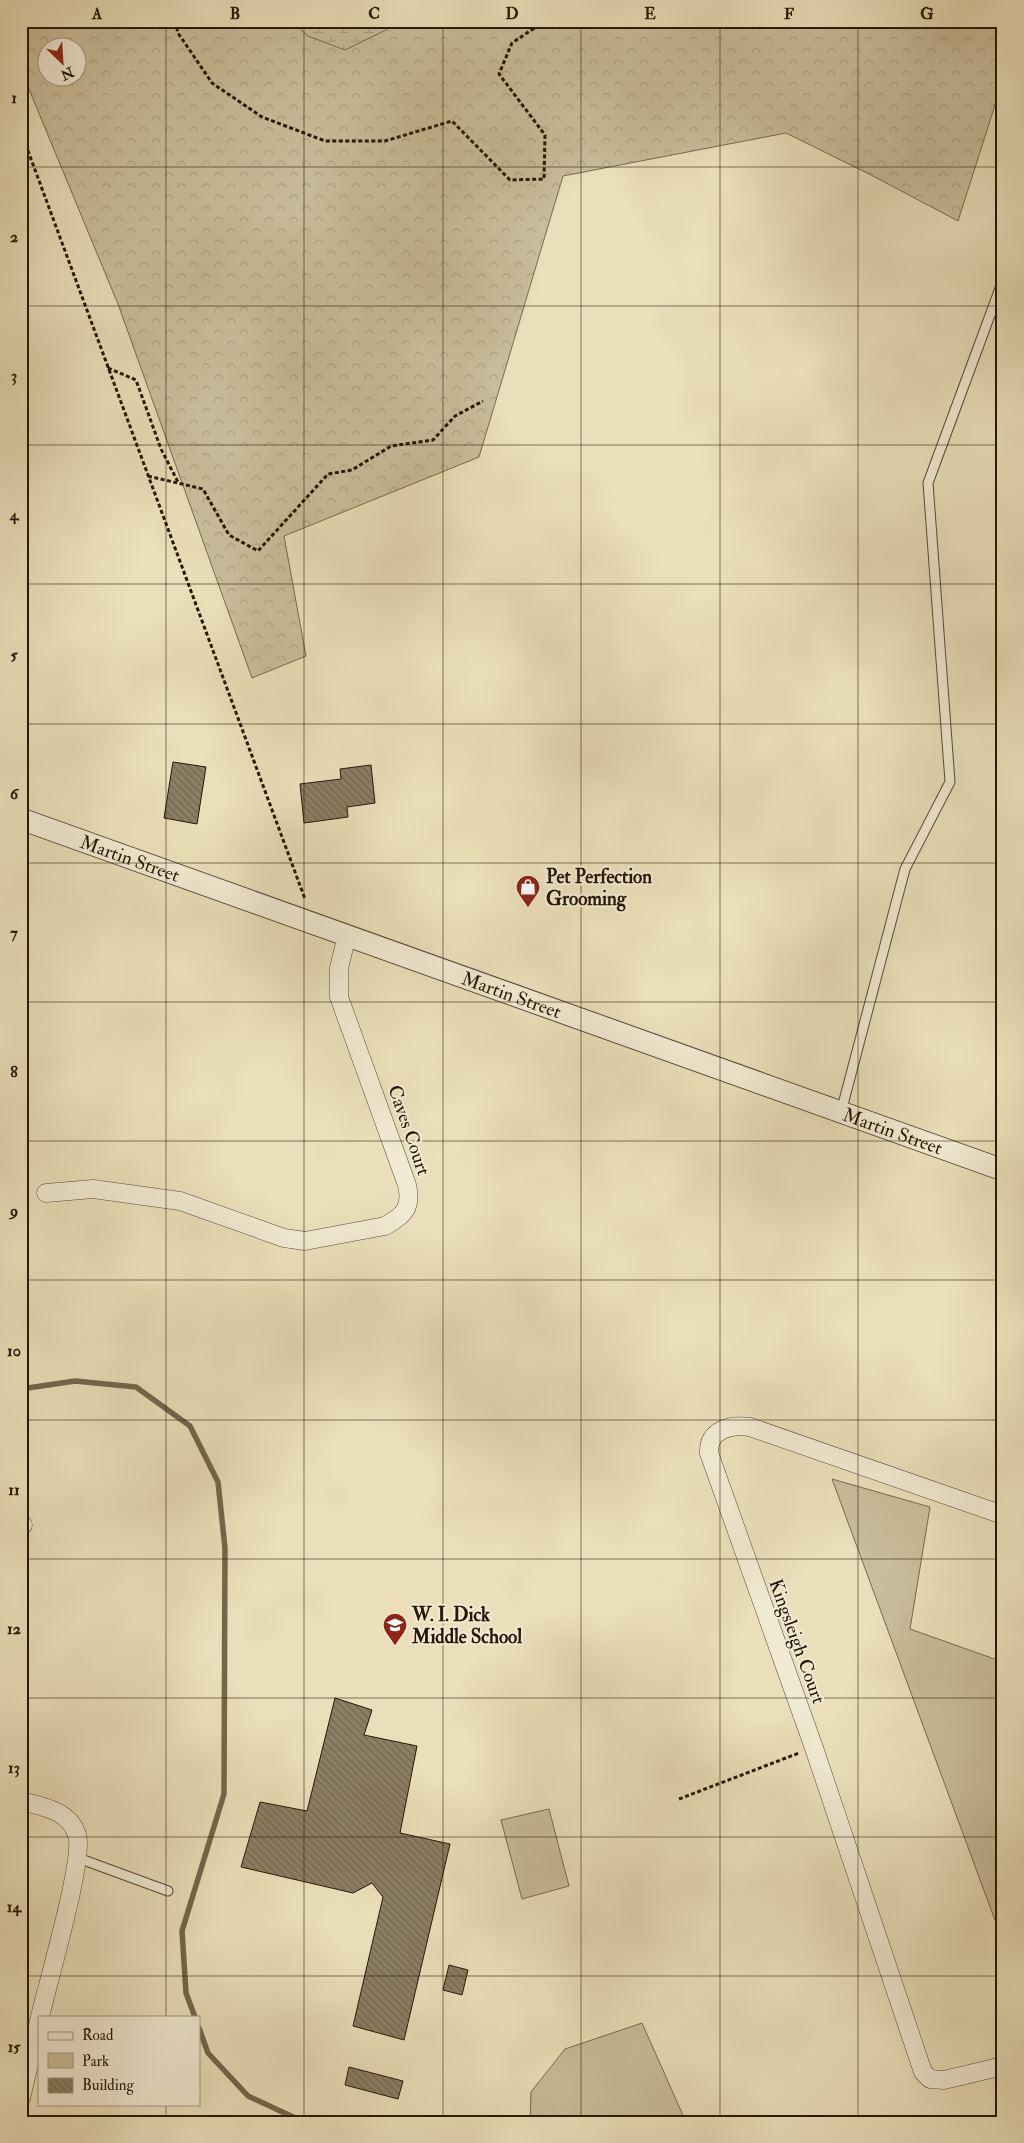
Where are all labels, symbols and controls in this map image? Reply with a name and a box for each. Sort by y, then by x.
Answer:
text: A [91,4,103,24]
text: B [230,4,240,24]
text: C [368,4,380,24]
text: D [505,4,519,24]
text: E [644,4,656,24]
text: F [784,4,794,24]
text: G [920,4,934,24]
north arrow [38,38,88,88]
text: N [58,63,77,84]
text: 1 [11,88,17,108]
text: 2 [10,227,18,247]
text: 3 [11,366,17,386]
text: 4 [9,505,20,525]
text: 5 [10,645,18,665]
text: 6 [10,784,20,804]
street label: Martin Street [77,830,183,888]
place label: Pet Perfection Grooming [546,865,652,912]
shop icon: Pet Perfection Grooming [515,874,541,908]
text: 7 [10,923,18,943]
street label: Martin Street [458,966,564,1024]
text: 8 [10,1062,18,1082]
street label: Caves Court [382,1082,436,1179]
street label: Martin Street [840,1103,946,1160]
text: 9 [8,1201,18,1221]
text: 10 [7,1341,21,1361]
text: 11 [8,1480,20,1500]
street label: Kingsleigh Court [763,1576,831,1707]
place label: W. I. Dick Middle School [411,1603,522,1649]
school or university icon: W. I. Dick Middle School [382,1612,408,1646]
text: 12 [7,1619,21,1639]
text: 13 [8,1758,20,1778]
text: 14 [7,1897,23,1917]
legend [38,2016,200,2106]
text: Road [82,2026,114,2045]
text: 15 [8,2037,21,2057]
text: Park [82,2052,109,2071]
text: Building [82,2076,134,2095]

